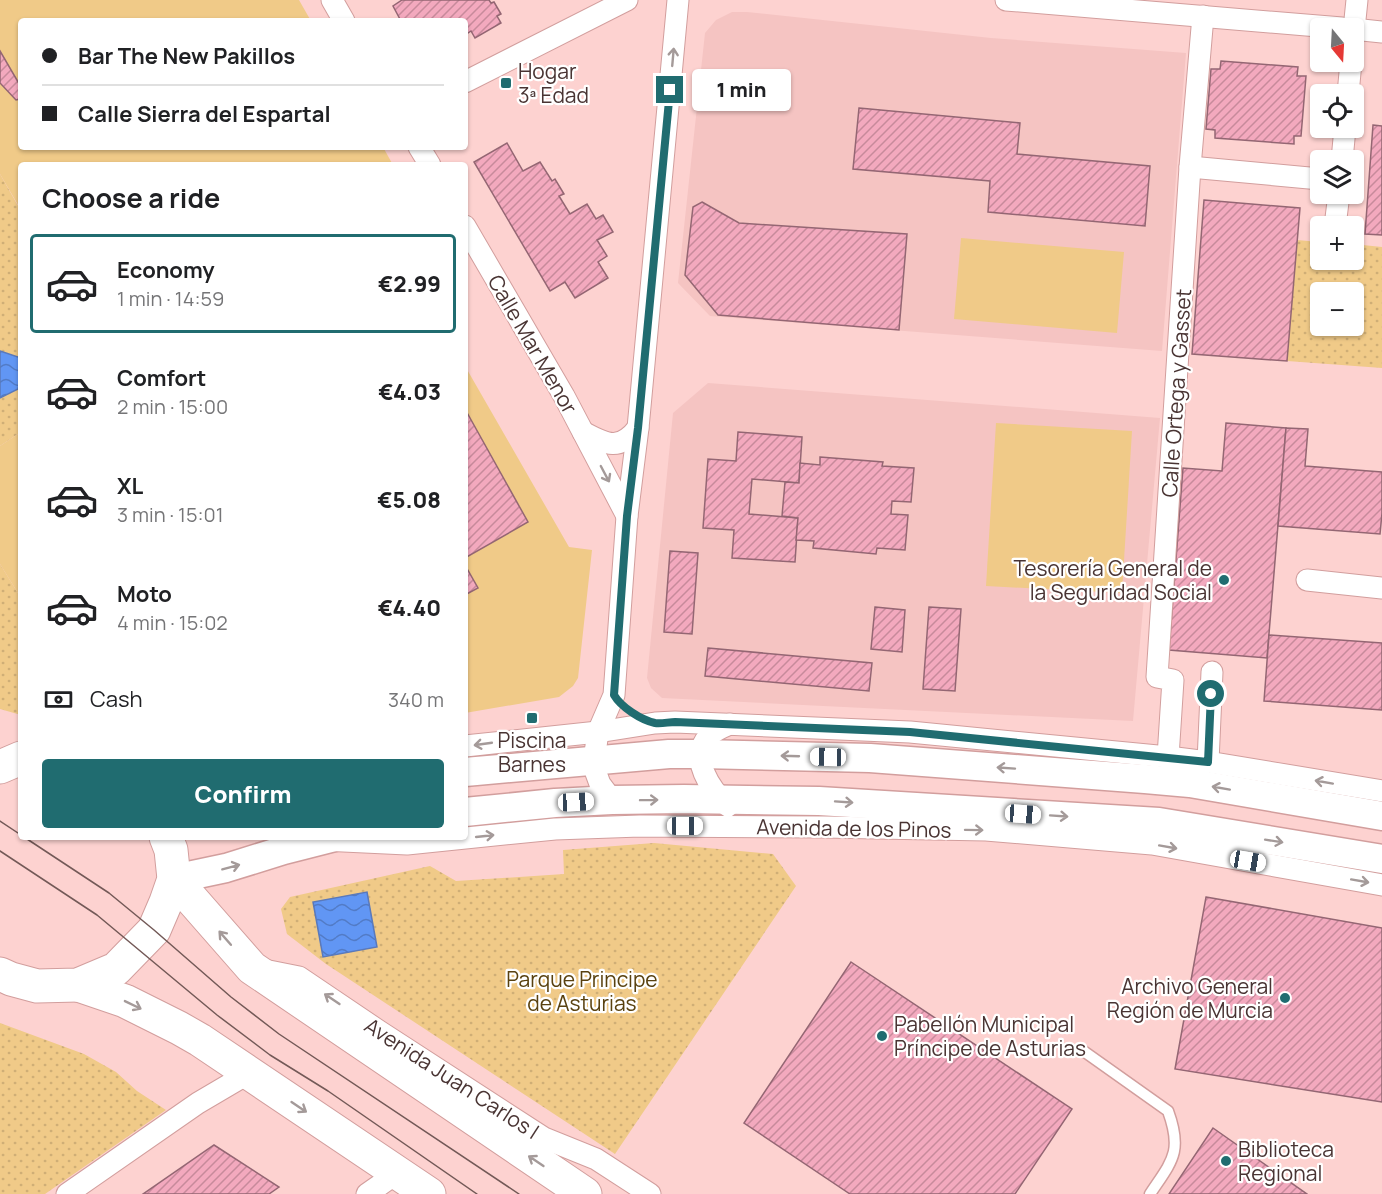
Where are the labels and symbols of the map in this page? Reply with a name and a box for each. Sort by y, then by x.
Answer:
north arrow [1310,18,1364,72]
one-way arrow [668,47,679,67]
place label: Hogar 3ª Edad [518,57,589,109]
callout: 1 min [691,69,790,111]
marker: Hogar 3ª Edad [499,76,513,90]
route end [656,76,683,103]
street label: Calle Mar Menor [482,269,584,419]
street label: Calle Ortega y Gasset [1155,288,1197,498]
one-way arrow [599,465,611,482]
place label: Tesorería General de la Seguridad Social [1013,554,1212,606]
marker: Tesorería General de la Seguridad Social [1217,573,1231,587]
route start [1197,680,1224,707]
marker: Piscina Barnes [525,711,539,725]
place label: Piscina Barnes [498,726,566,778]
one-way arrow [474,738,493,749]
car [810,748,846,766]
one-way arrow [781,751,801,762]
one-way arrow [996,763,1016,774]
one-way arrow [1315,776,1335,787]
one-way arrow [1212,783,1231,794]
car [558,792,594,812]
one-way arrow [638,794,658,805]
one-way arrow [833,797,853,808]
car [1004,804,1042,824]
one-way arrow [1049,811,1069,822]
street label: Avenida de los Pinos [756,812,952,844]
car [667,817,703,835]
one-way arrow [963,824,983,836]
one-way arrow [475,830,494,841]
one-way arrow [1263,836,1283,847]
one-way arrow [1157,842,1177,853]
car [1229,849,1267,873]
one-way arrow [221,860,240,872]
one-way arrow [1349,875,1369,886]
one-way arrow [219,930,232,946]
park label: Parque Principe de Asturias [506,965,658,1017]
place label: Archivo General Región de Murcia [1107,972,1273,1024]
marker: Archivo General Región de Murcia [1278,991,1292,1005]
one-way arrow [324,993,341,1006]
one-way arrow [123,1000,141,1012]
place label: Pabellón Municipal Príncipe de Asturias [894,1010,1086,1062]
street label: Avenida Juan Carlos I [359,1011,545,1145]
marker: Pabellón Municipal Príncipe de Asturias [875,1029,889,1043]
one-way arrow [290,1101,307,1113]
place label: Biblioteca Regional [1238,1135,1334,1187]
marker: Biblioteca Regional [1219,1154,1233,1168]
one-way arrow [529,1155,545,1167]

